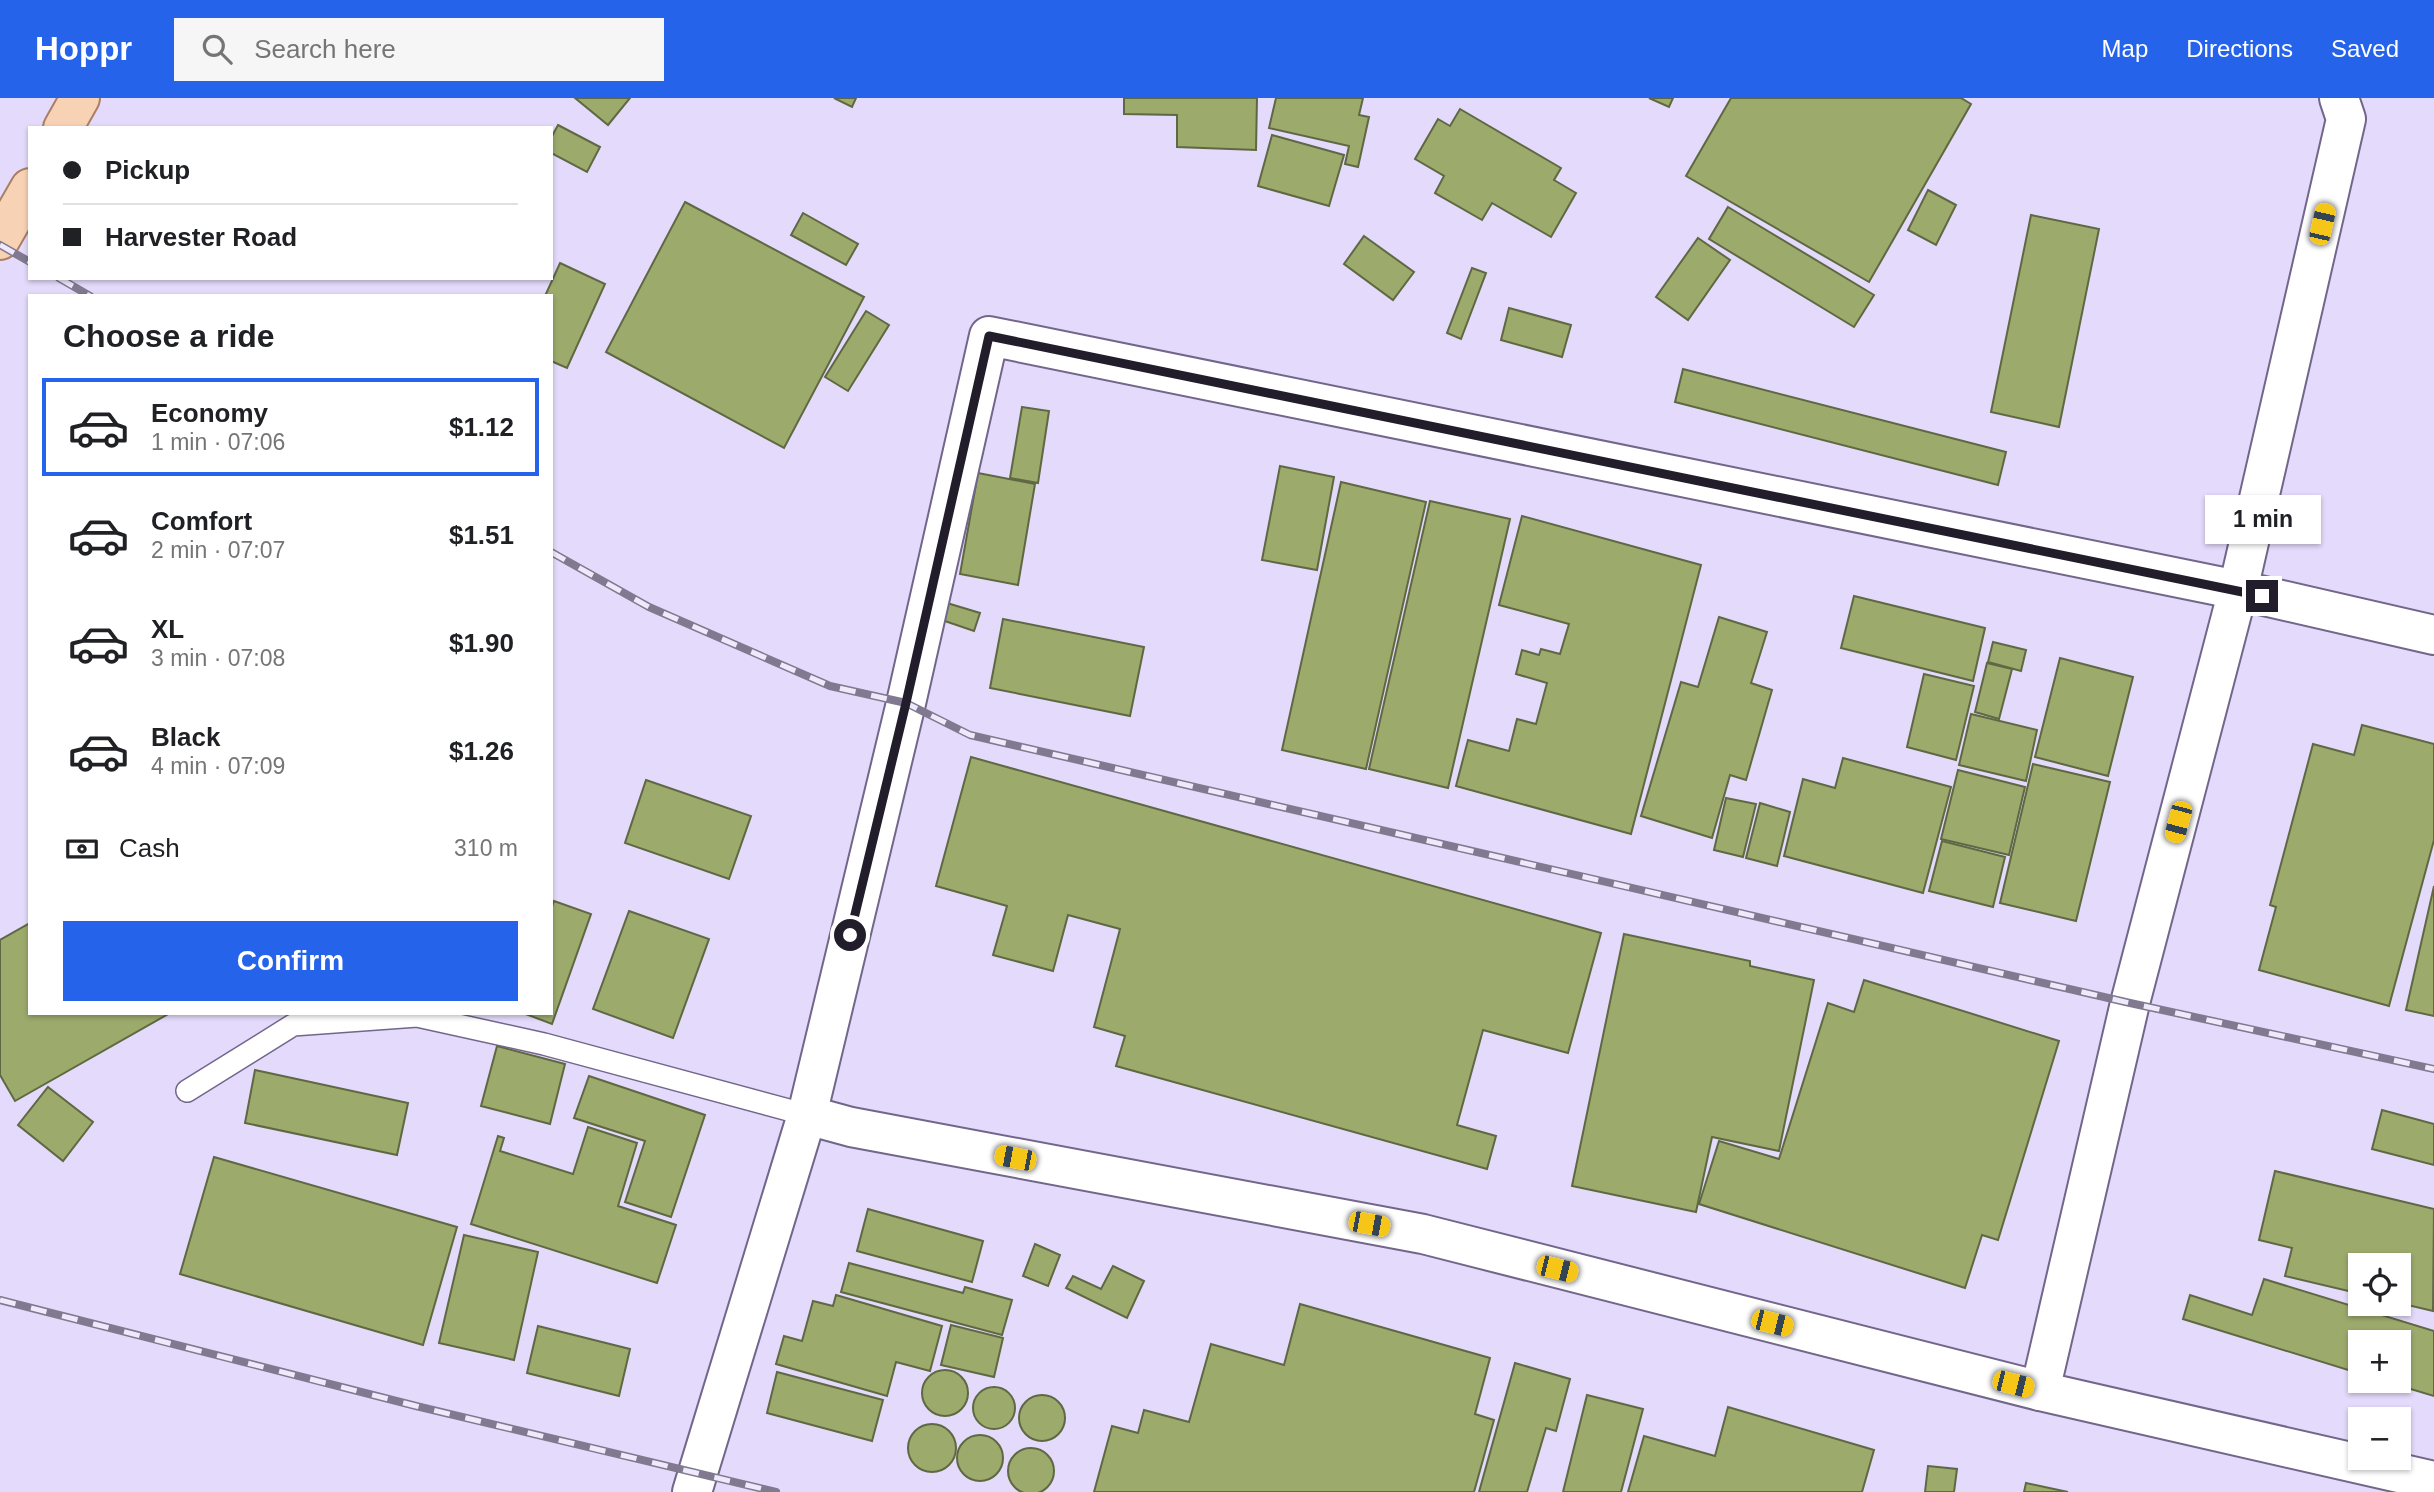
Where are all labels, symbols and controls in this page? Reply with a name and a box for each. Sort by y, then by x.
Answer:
search box [174,18,664,81]
text: Hoppr [35,30,132,67]
icon: search [198,30,236,68]
text: Search here [254,34,396,64]
text: Map [2102,35,2148,62]
text: Directions [2186,35,2293,62]
text: Saved [2331,35,2399,62]
text: Pickup [105,155,190,185]
car [2308,201,2337,247]
text: Harvester Road [105,222,297,252]
text: Choose a ride [63,318,275,354]
icon: car [67,396,130,459]
text: Economy [151,398,268,428]
text: $1.12 [449,412,514,442]
text: 1 min · 07:06 [151,429,285,455]
callout: 1 min [2204,494,2320,544]
icon: car [67,504,130,567]
text: Comfort [151,506,252,536]
text: 1 min [2233,506,2293,532]
text: $1.51 [449,520,514,550]
text: 2 min · 07:07 [151,537,285,563]
route end [2246,580,2278,612]
icon: car [67,612,130,675]
text: XL [151,614,184,644]
text: $1.90 [449,628,514,658]
text: 3 min · 07:08 [151,645,285,671]
icon: car [67,720,130,783]
text: Black [151,722,220,752]
text: $1.26 [449,736,514,766]
text: 4 min · 07:09 [151,753,285,779]
car [2163,799,2194,845]
icon: cash [63,830,101,868]
text: Cash [119,833,180,863]
text: 310 m [454,835,518,861]
route start [834,919,866,951]
button: Confirm [63,921,518,1001]
car [993,1144,1038,1172]
car [1347,1210,1392,1238]
map controls [2348,1253,2411,1470]
button: locate [2348,1253,2411,1316]
car [1535,1254,1580,1284]
car [1750,1308,1795,1338]
button: + [2348,1330,2411,1393]
car [1991,1369,2036,1399]
button: − [2348,1407,2411,1470]

